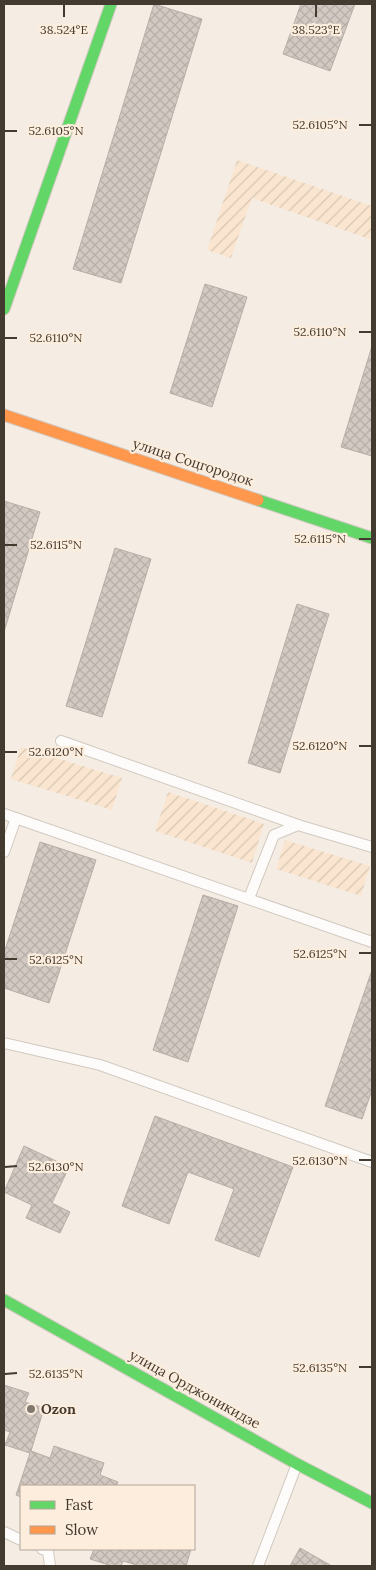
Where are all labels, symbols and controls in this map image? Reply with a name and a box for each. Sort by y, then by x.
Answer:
text: 38.524°E [40,22,88,37]
text: 38.523°E [292,22,340,37]
text: 52.6105°N [292,117,348,132]
text: 52.6105°N [28,123,84,138]
text: 52.6110°N [294,324,346,339]
text: 52.6110°N [30,330,82,345]
street label: улица Соцгородок [131,434,256,490]
text: 52.6115°N [294,531,346,546]
text: 52.6115°N [30,537,82,552]
text: 52.6120°N [292,738,348,753]
text: 52.6120°N [28,744,84,759]
text: 52.6125°N [293,946,347,961]
text: 52.6125°N [29,952,83,967]
text: 52.6130°N [292,1153,348,1168]
text: 52.6130°N [28,1159,84,1174]
street label: улица Орджоникидзе [126,1346,264,1433]
text: 52.6135°N [293,1360,347,1375]
text: 52.6135°N [29,1366,83,1381]
place label: Ozon [41,1400,76,1418]
marker: Ozon [25,1403,37,1415]
legend [20,1485,195,1550]
text: Fast [65,1495,93,1514]
text: Slow [65,1520,98,1539]

